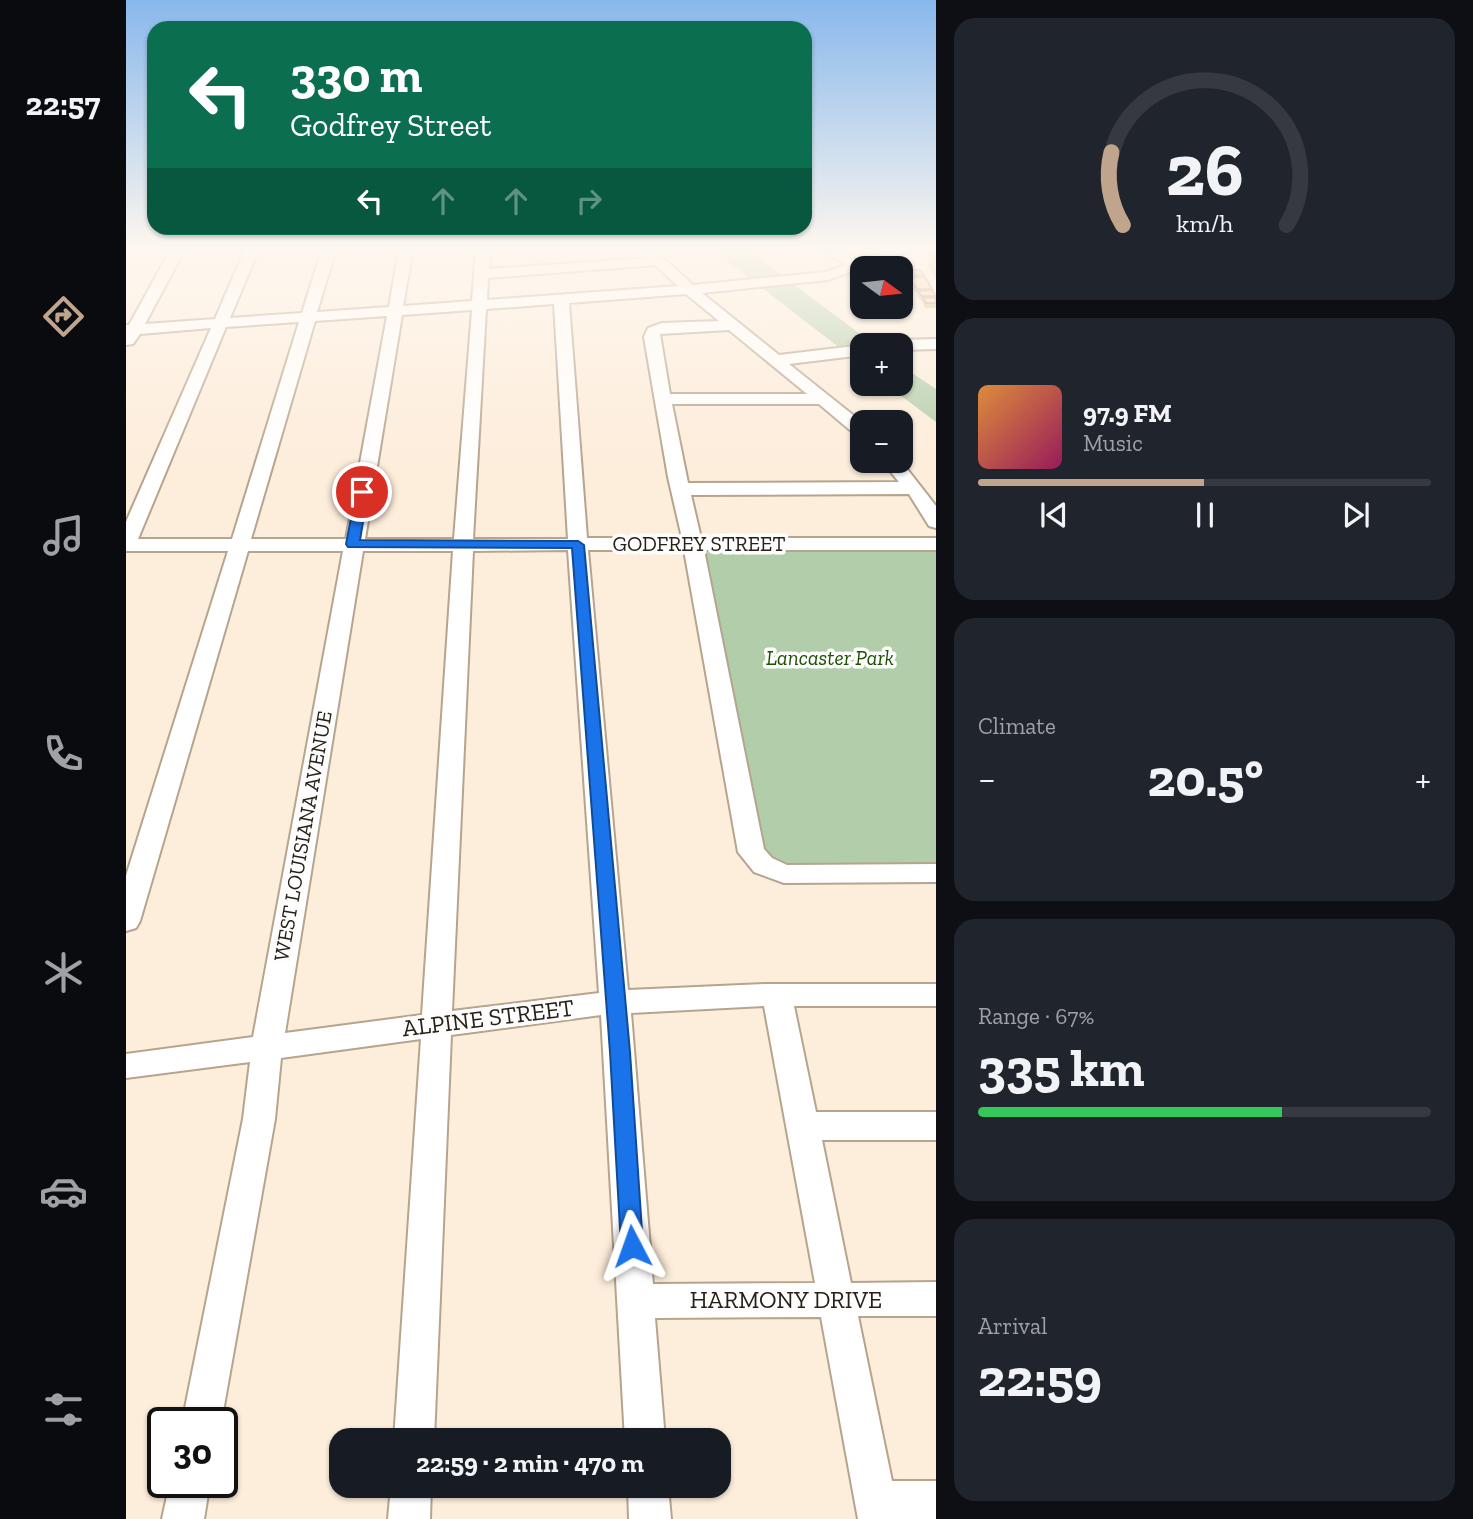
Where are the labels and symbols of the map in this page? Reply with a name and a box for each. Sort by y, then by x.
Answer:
north arrow [850,256,914,318]
pin [332,462,392,522]
street label: GODFREY STREET [613,531,785,556]
park label: Lancaster Park [766,645,894,670]
street label: WEST LOUISIANA AVENUE [268,709,337,963]
street label: ALPINE STREET [400,993,576,1042]
position arrow [595,1209,669,1283]
street label: HARMONY DRIVE [690,1285,882,1314]
speed limit sign: 30 [147,1407,238,1498]

